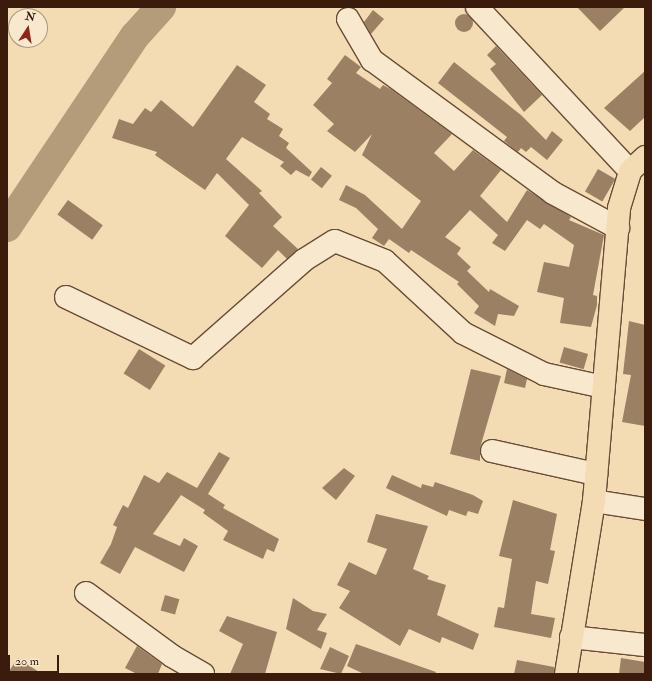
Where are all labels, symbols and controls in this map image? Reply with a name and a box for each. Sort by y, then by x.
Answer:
north arrow [8,8,48,48]
text: N [24,9,37,24]
scale bar [10,647,61,673]
text: 20 m [15,654,39,669]

